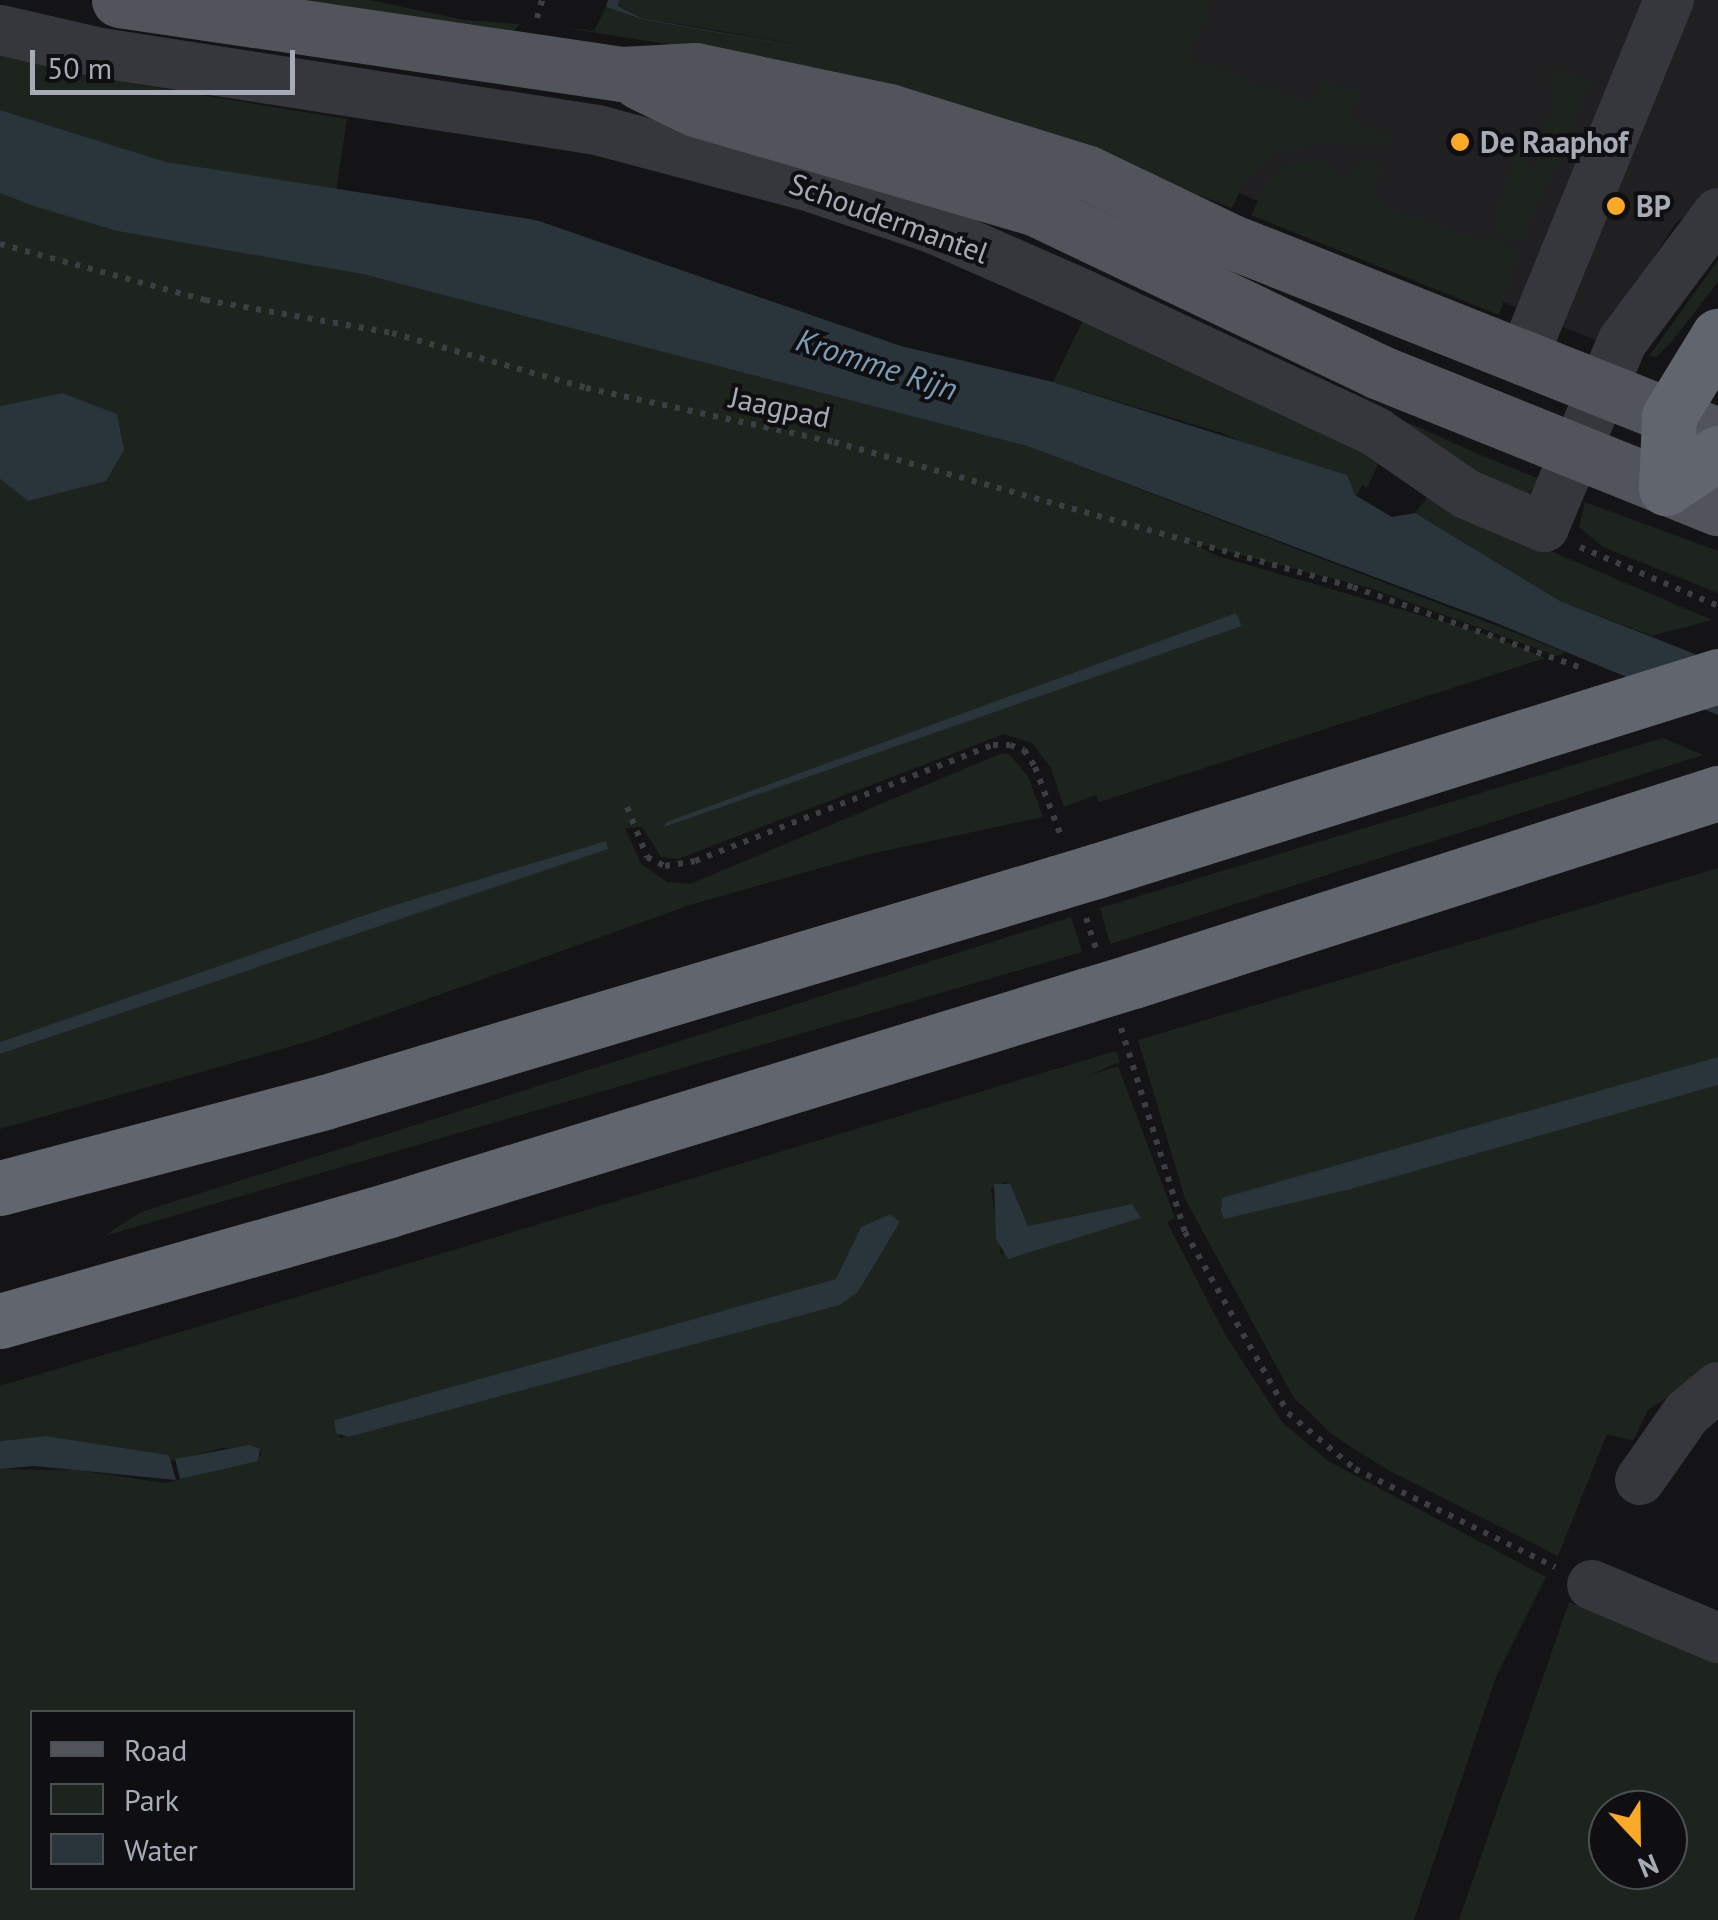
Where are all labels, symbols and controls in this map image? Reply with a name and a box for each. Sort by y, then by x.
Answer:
scale bar [35,30,300,92]
text: 50 m [47,48,112,87]
place label: De Raaphof [1480,124,1628,160]
marker: De Raaphof [1449,131,1471,153]
street label: Schoudermantel [785,165,993,271]
place label: BP [1636,188,1671,224]
marker: BP [1605,195,1627,217]
water label: Kromme Rijn [792,320,962,408]
street label: Jaagpad [726,379,834,435]
legend [30,1710,355,1890]
text: Road [124,1730,188,1769]
text: Park [124,1780,179,1819]
north arrow [1588,1790,1688,1890]
text: Water [124,1830,198,1869]
text: N [1633,1846,1664,1887]

